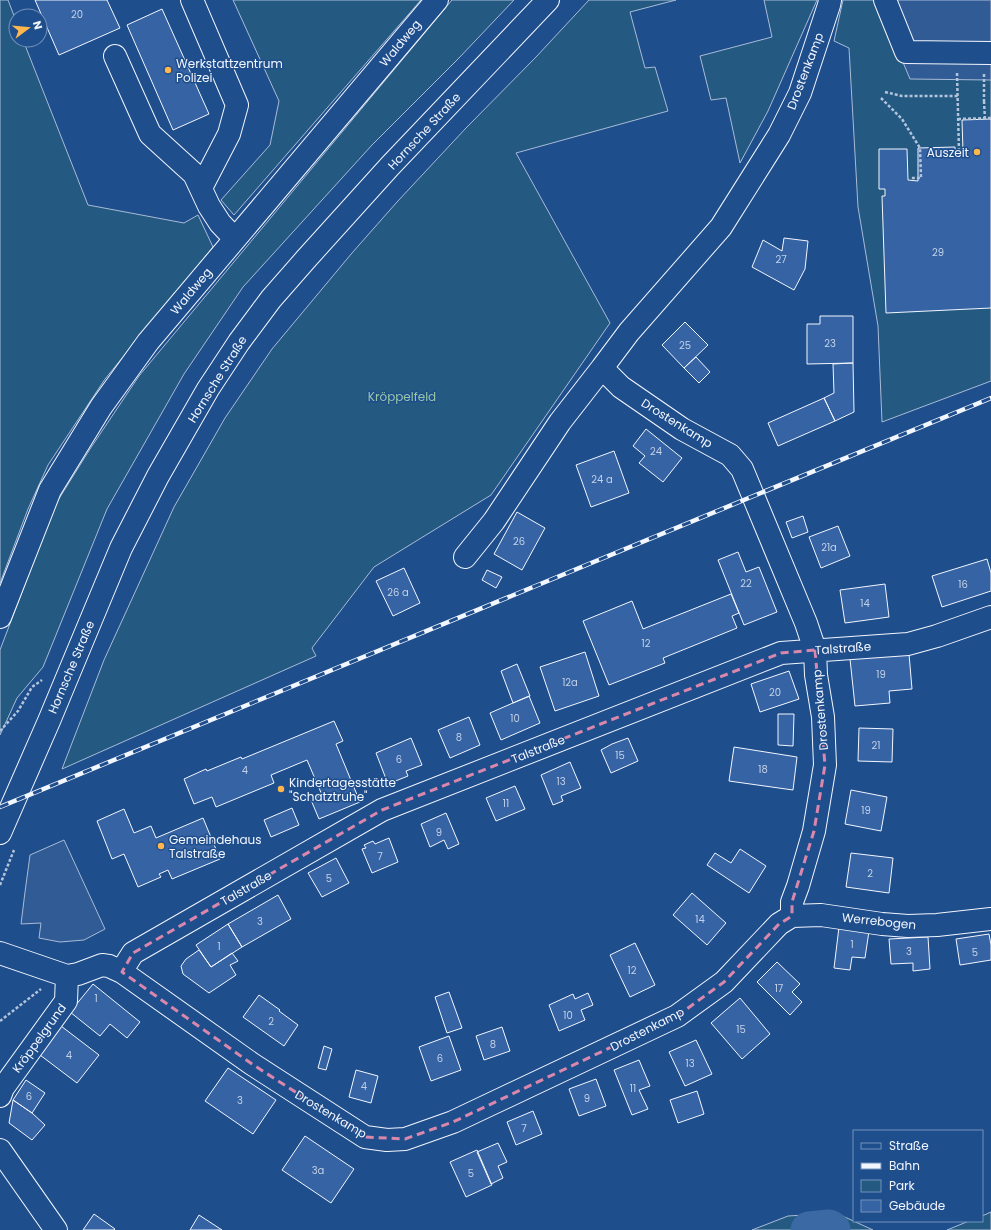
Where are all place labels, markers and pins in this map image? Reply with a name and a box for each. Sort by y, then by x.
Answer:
place label: Werkstattzentrum Polizei [176,55,283,86]
marker: Werkstattzentrum Polizei [163,65,173,75]
place label: Auszeit [927,144,969,161]
marker: Auszeit [972,147,982,157]
place label: Kindertagesstätte "Schatztruhe" [289,774,396,805]
marker: Kindertagesstätte "Schatztruhe" [276,784,286,794]
place label: Gemeindehaus Talstraße [169,831,262,862]
marker: Gemeindehaus Talstraße [156,841,166,851]

